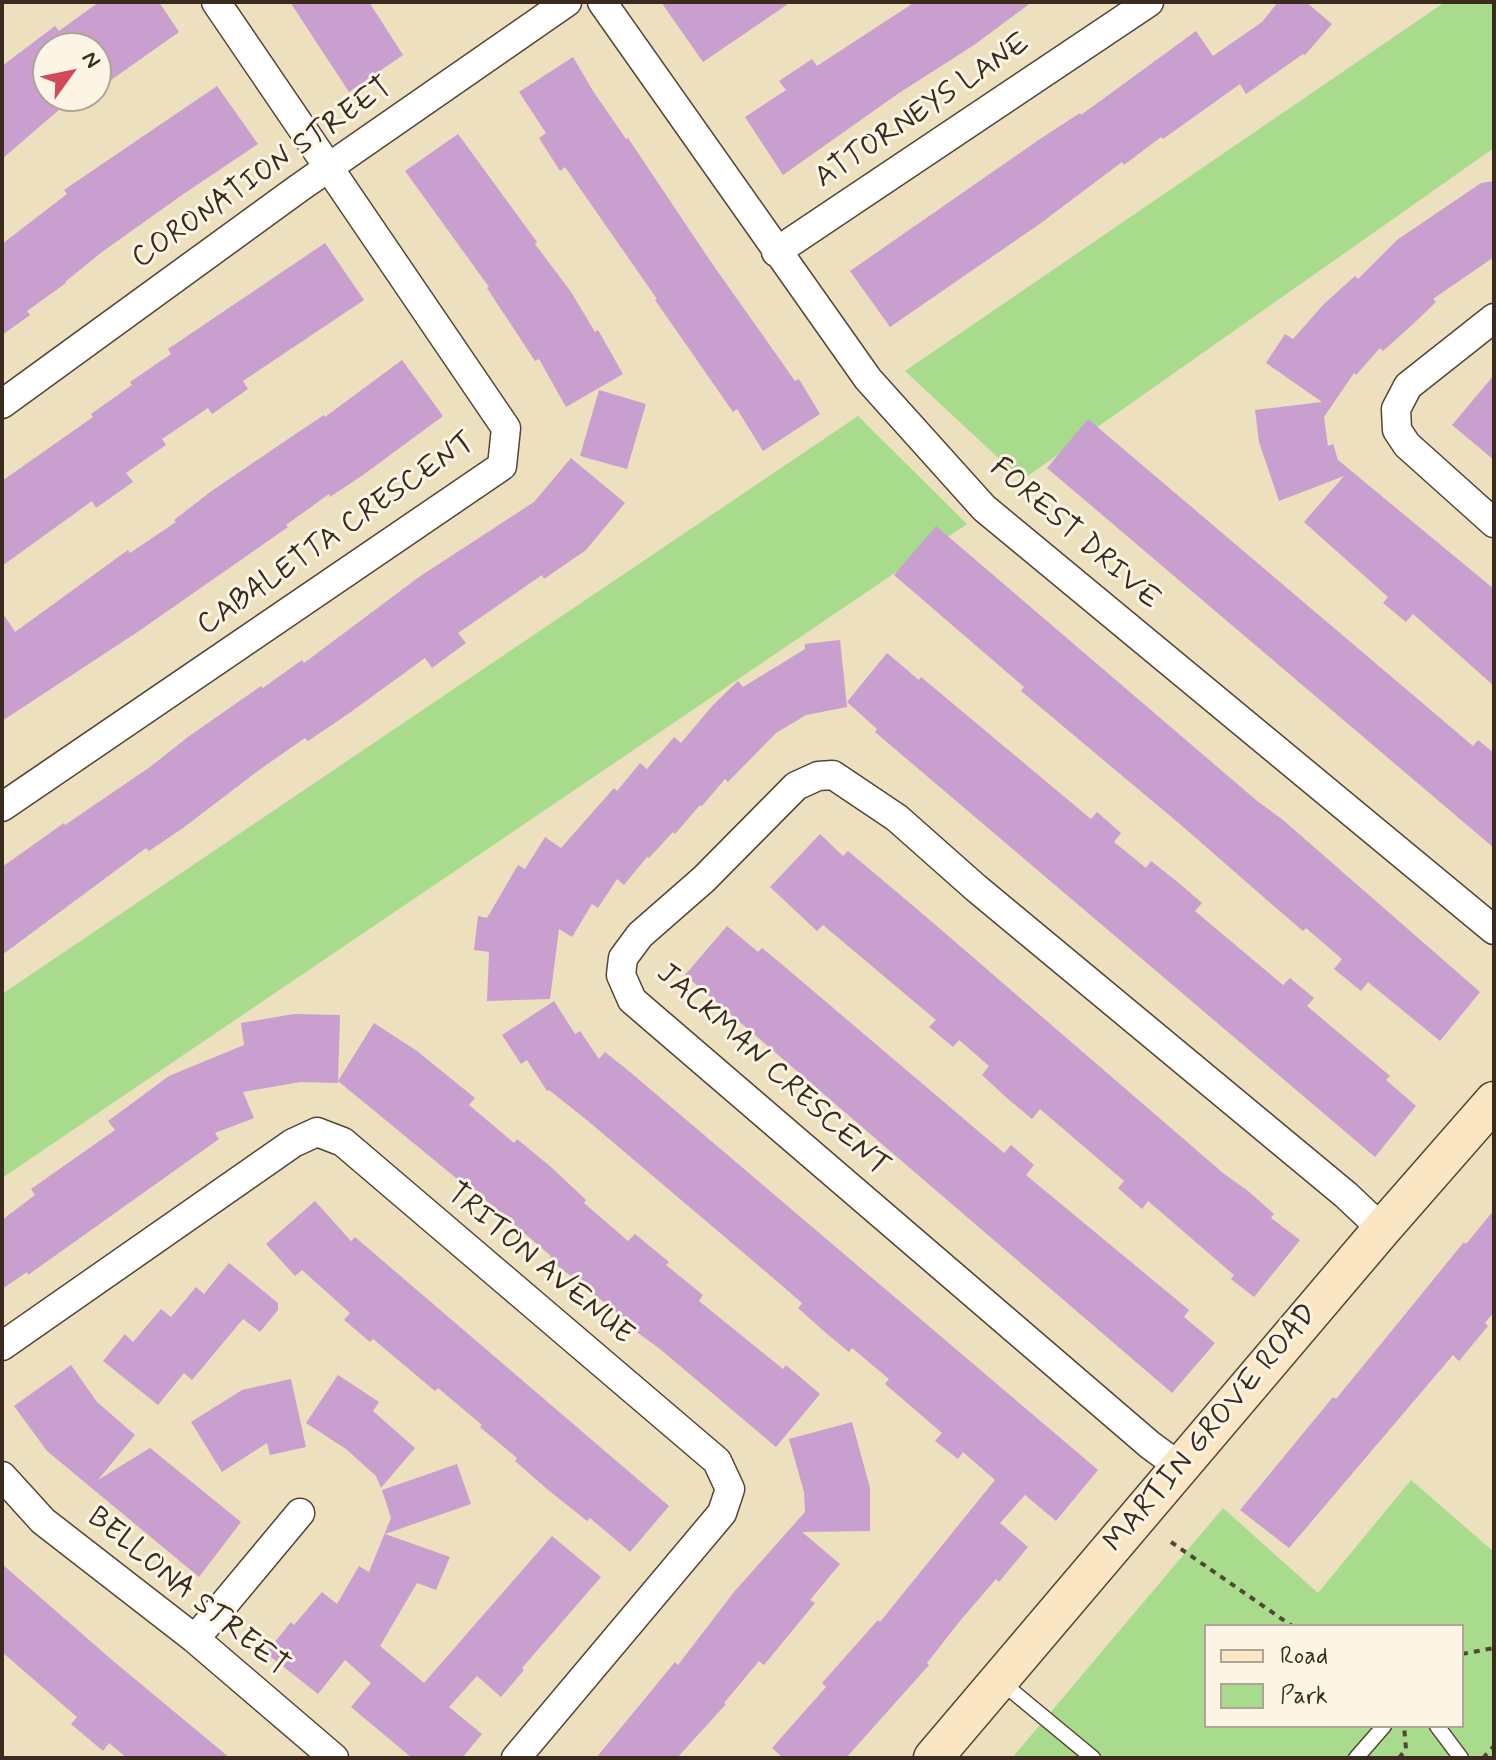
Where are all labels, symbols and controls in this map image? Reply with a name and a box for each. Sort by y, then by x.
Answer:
street label: ATTORNEYS LANE [809,27,1037,197]
north arrow [32,32,112,112]
text: N [75,46,106,74]
street label: CORONATION STREET [126,71,400,277]
street label: CABALETTA CRESCENT [191,425,483,645]
street label: FOREST DRIVE [981,451,1167,619]
street label: JACKMAN CRESCENT [648,957,896,1185]
street label: TRITON AVENUE [438,1176,640,1354]
street label: MARTIN GROVE ROAD [1098,1297,1326,1561]
street label: BELLONA STREET [79,1501,295,1685]
legend [1204,1624,1464,1728]
text: Road [1280,1641,1328,1672]
text: Park [1280,1681,1328,1712]

